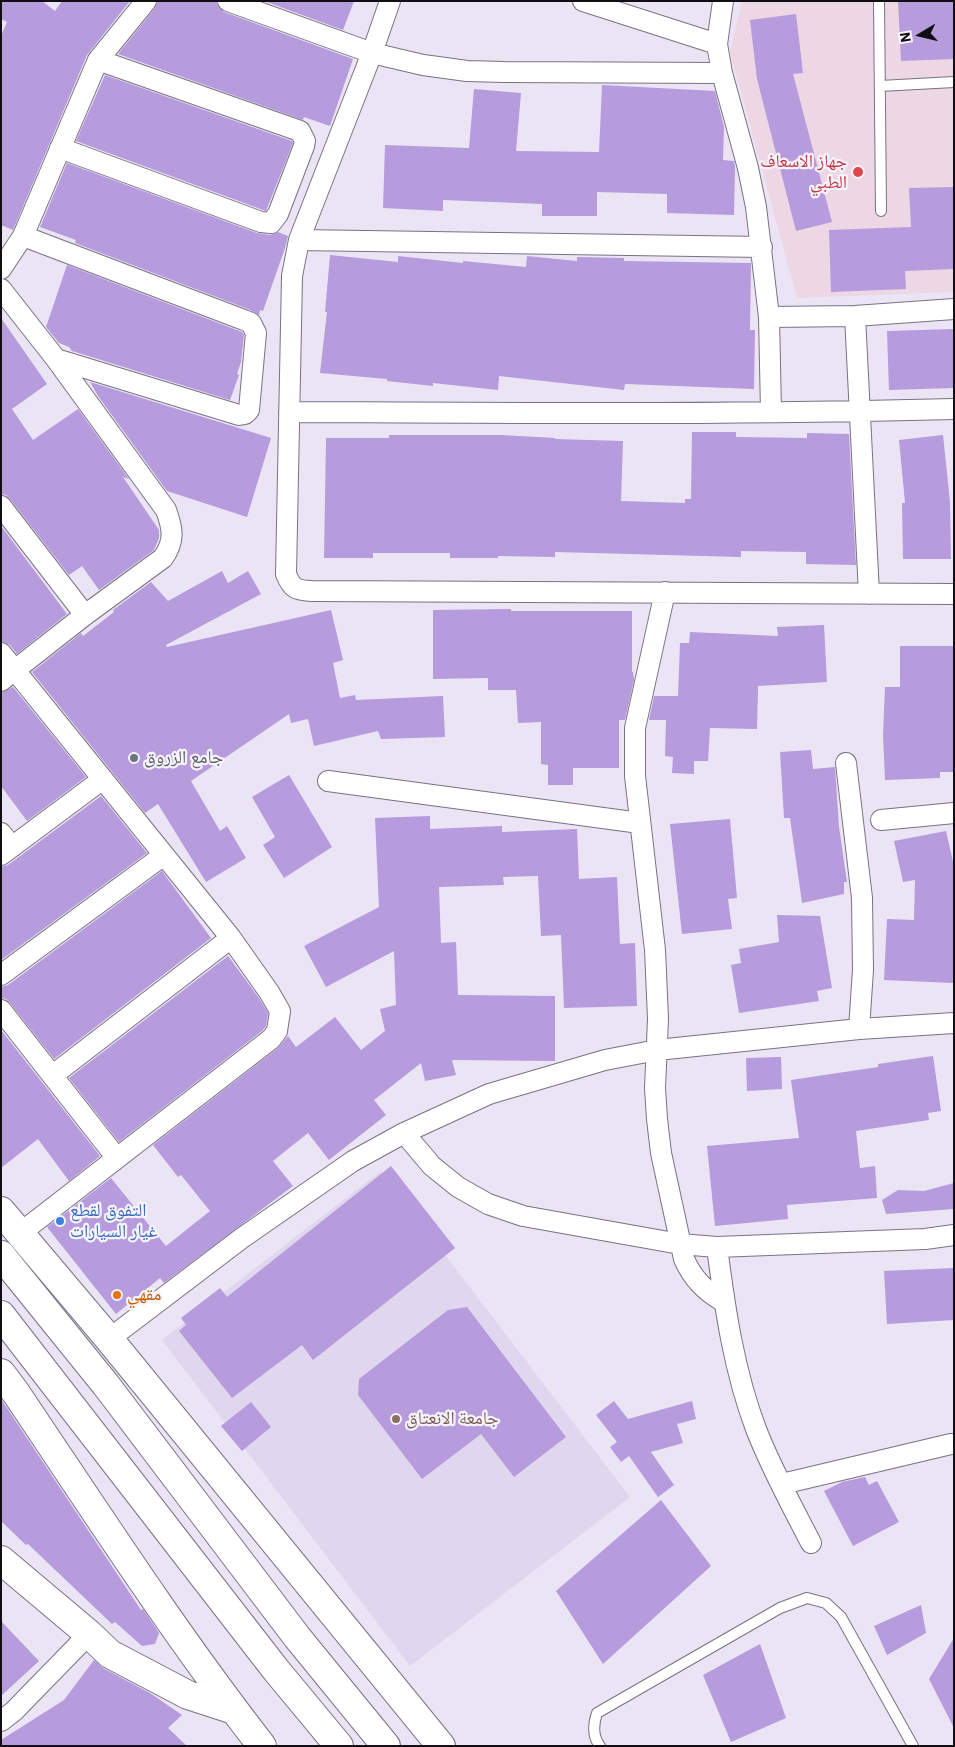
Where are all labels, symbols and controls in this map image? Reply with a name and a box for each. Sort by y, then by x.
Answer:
north arrow [895,10,945,60]
text: N [896,31,915,44]
place label: جهاز الاسعاف الطبي [760,151,847,193]
marker: جهاز الاسعاف الطبي [851,165,865,179]
place label: جامع الزروق [144,747,223,769]
marker: جامع الزروق [128,752,140,764]
place label: التفوق لقطع غيار السيارات [70,1200,158,1242]
marker: التفوق لقطع غيار السيارات [54,1215,66,1227]
place label: مقهي [127,1284,161,1306]
marker: مقهي [111,1289,123,1301]
place label: جامعة الانعتاق [406,1408,499,1430]
marker: جامعة الانعتاق [390,1413,402,1425]

